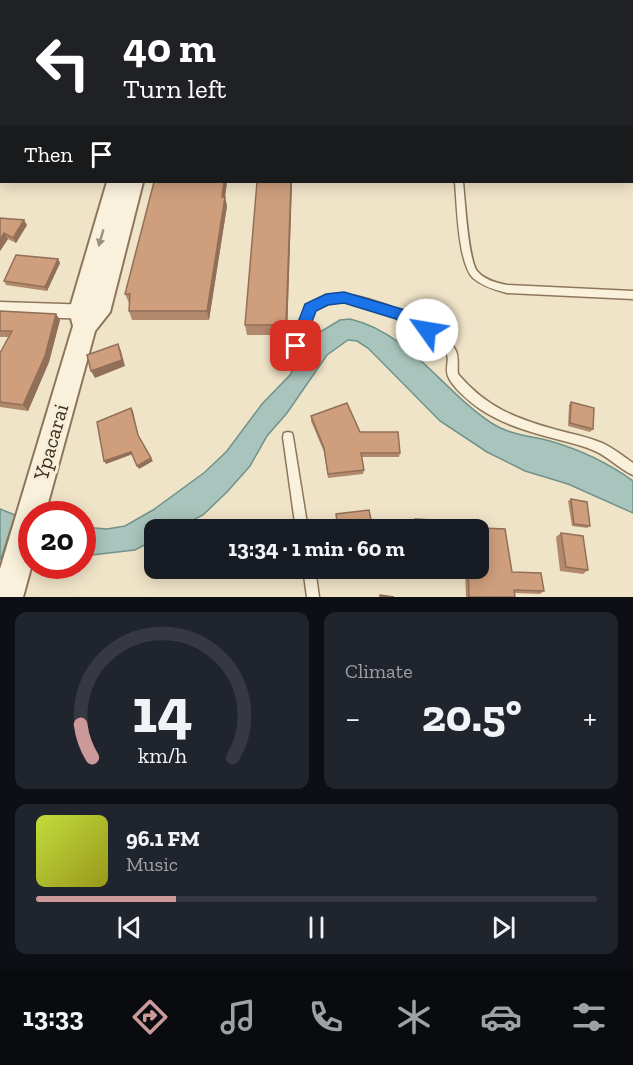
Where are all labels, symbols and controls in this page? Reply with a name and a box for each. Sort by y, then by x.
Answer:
text: 40 m [123,22,216,73]
icon: left [24,24,102,102]
text: Turn left [123,73,226,105]
icon: arrive [85,138,118,171]
text: Then [24,141,73,168]
one-way arrow [96,229,105,247]
position arrow [395,298,459,362]
pin [270,320,321,371]
icon: arrive [279,329,312,362]
street label: Ypacarai [27,401,73,484]
speed limit sign: 20 [18,501,96,579]
text: 13:34 · 1 min · 60 m [228,535,405,562]
text: Climate [345,659,413,683]
text: 14 [132,673,192,748]
text: 20.5° [422,689,522,743]
text: − [345,698,360,737]
text: + [583,698,597,737]
text: km/h [138,743,186,768]
text: 96.1 FM [126,825,200,852]
text: Music [126,852,178,876]
icon: previous [113,911,146,944]
icon: pause [300,911,333,944]
icon: next [487,911,520,944]
icon: directions [129,996,171,1038]
icon: music [217,996,259,1038]
icon: phone [305,996,347,1038]
icon: climate [393,996,435,1038]
icon: car [480,996,522,1038]
icon: filters [568,996,610,1038]
text: 13:33 [23,1001,84,1033]

